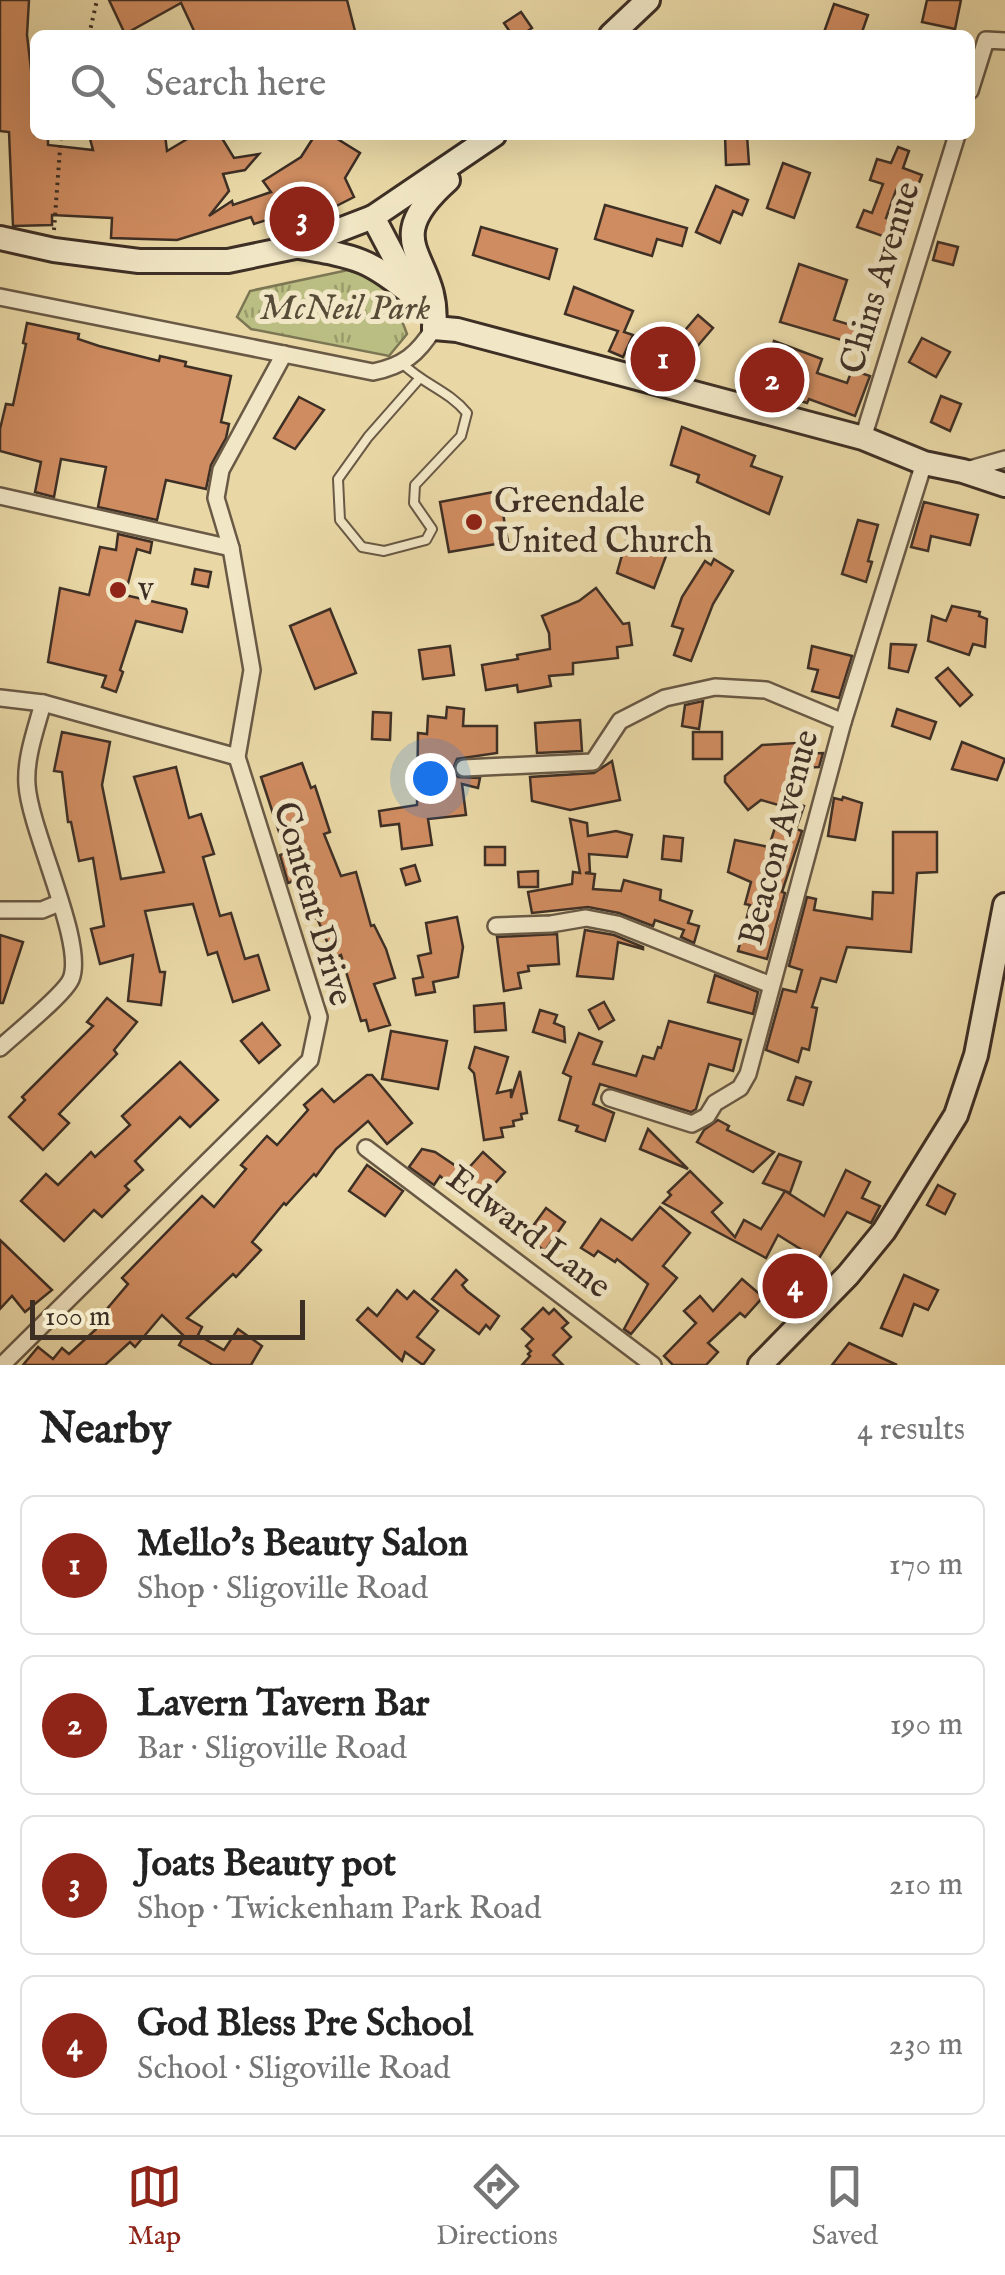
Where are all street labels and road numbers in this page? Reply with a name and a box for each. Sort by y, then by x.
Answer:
street label: Chins Avenue [830,176,932,380]
street label: Beacon Avenue [730,725,830,951]
street label: Content Drive [261,797,363,1011]
street label: Edward Lane [437,1156,619,1310]

